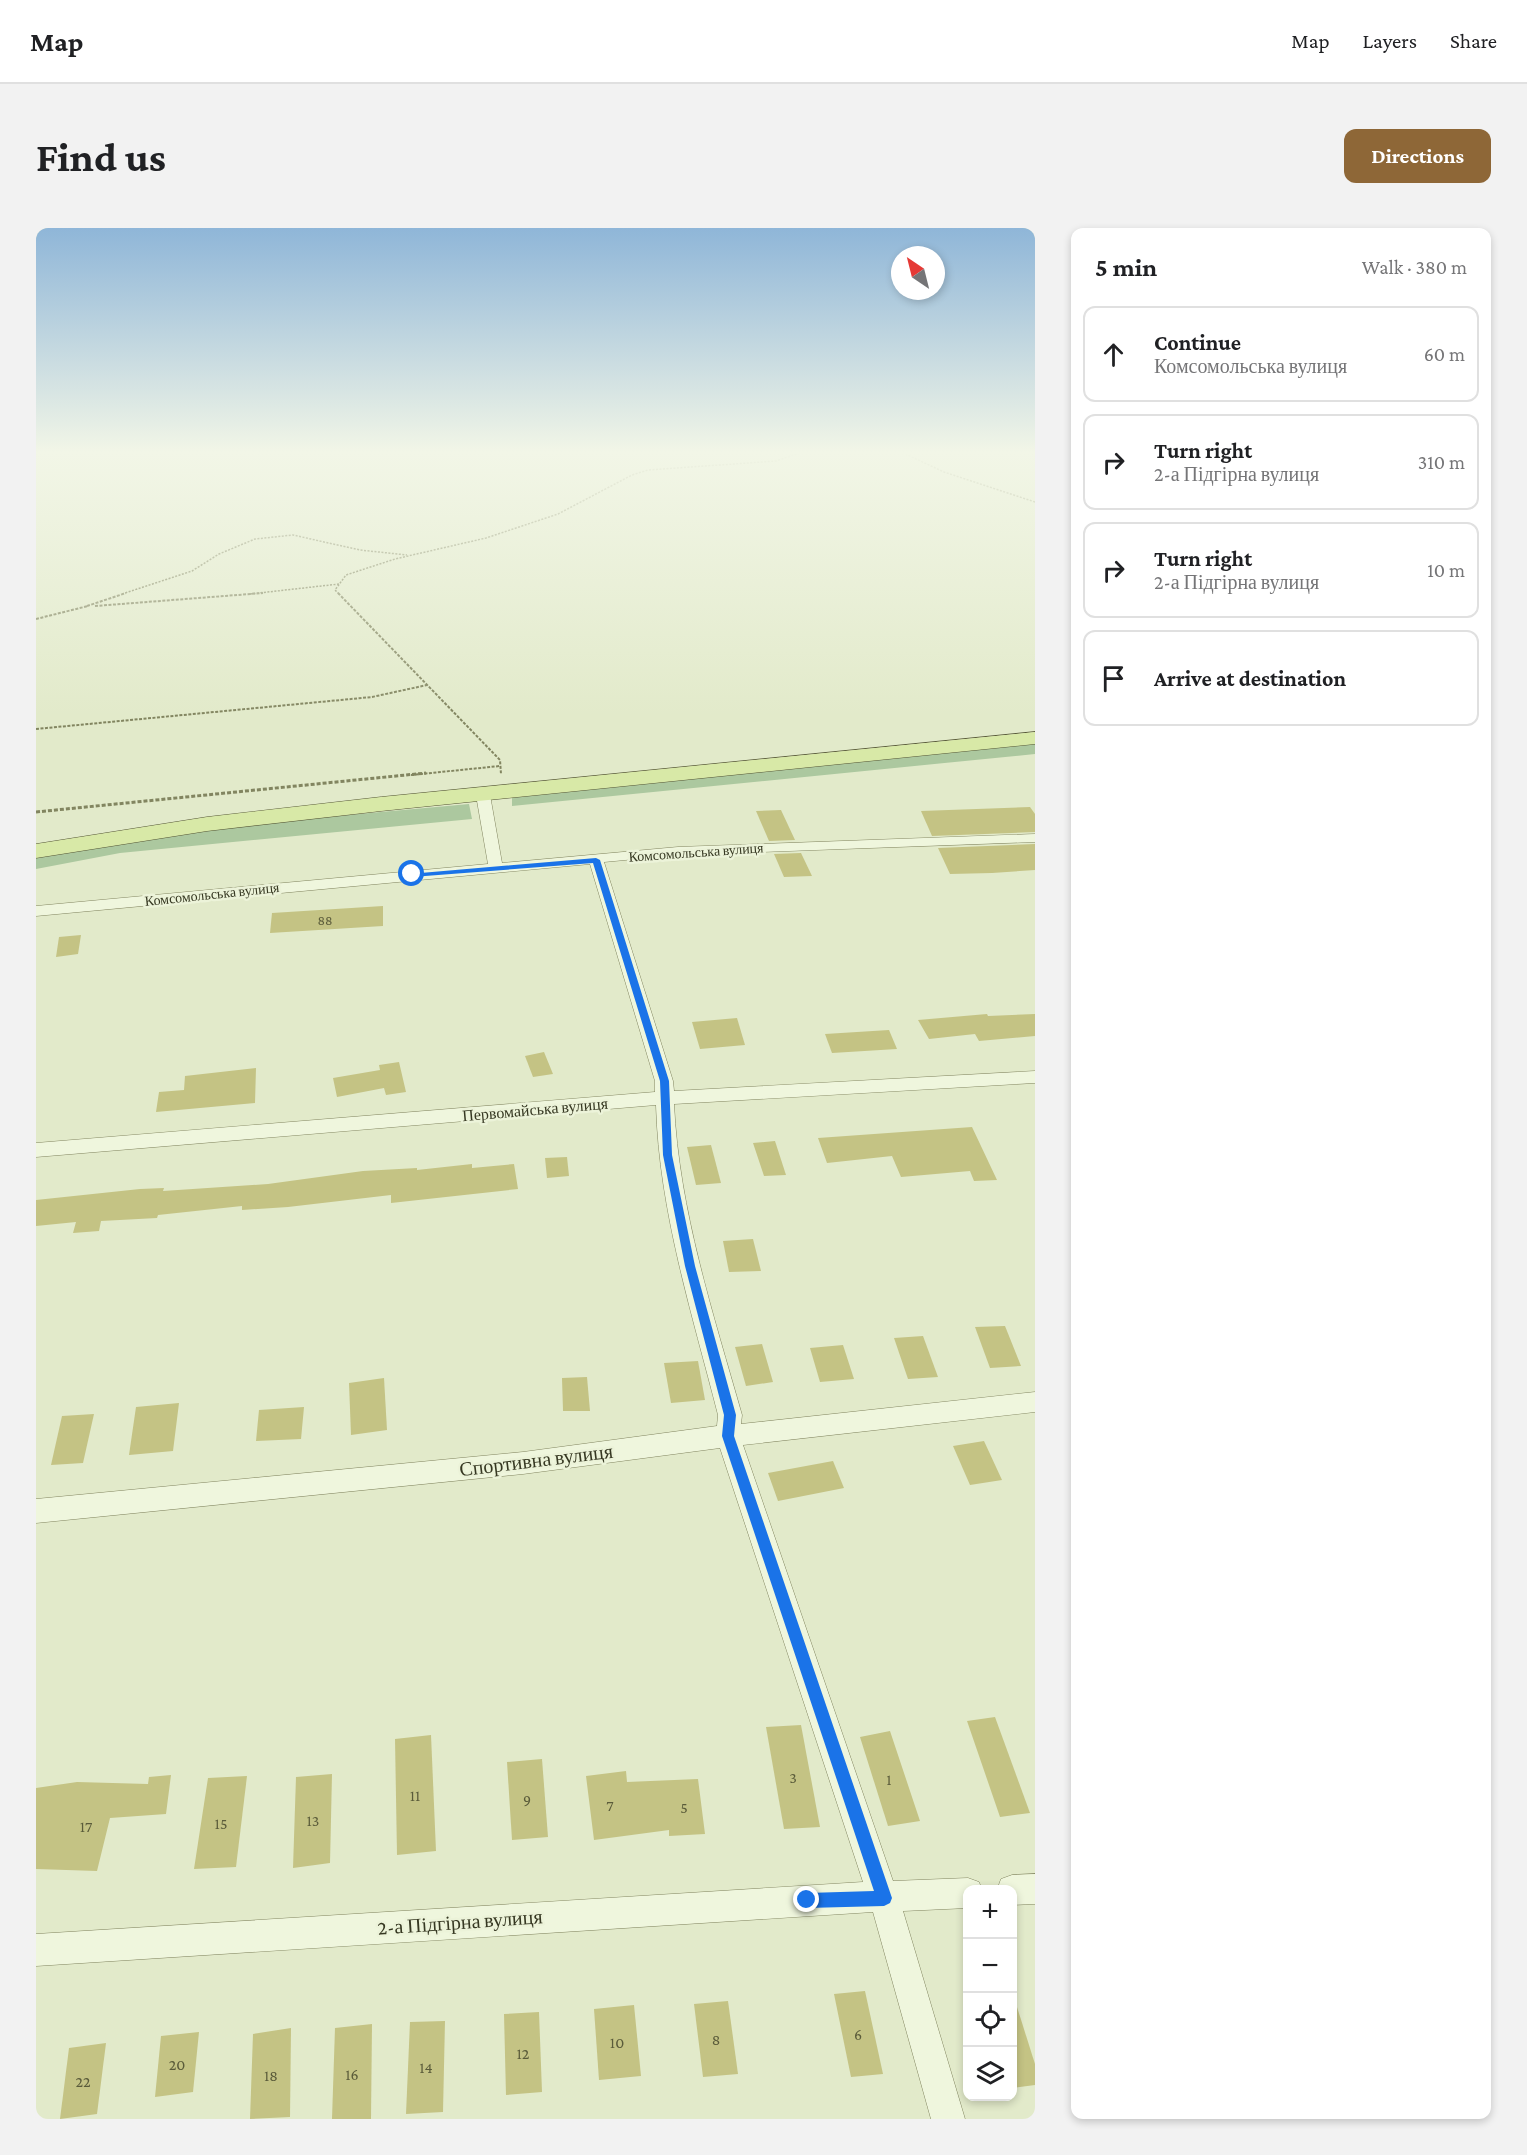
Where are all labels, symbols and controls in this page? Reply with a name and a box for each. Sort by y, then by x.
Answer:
text: Map [30,26,83,57]
text: Map [1291,29,1330,53]
text: Layers [1363,29,1417,53]
text: Share [1450,29,1497,53]
button: Directions [1344,129,1491,183]
text: Find us [36,133,166,180]
north arrow [891,246,945,300]
text: 5 min [1095,253,1157,282]
text: Walk · 380 m [1362,256,1467,278]
text: Continue [1154,330,1241,355]
icon: ahead [1097,338,1130,371]
text: 60 m [1424,343,1465,365]
text: Комсомольська вулиця [1154,355,1347,377]
text: Turn right [1154,438,1252,463]
icon: right [1097,446,1130,479]
text: 310 m [1418,451,1465,473]
text: 2-а Підгірна вулиця [1154,463,1319,485]
text: Turn right [1154,546,1252,571]
icon: right [1097,554,1130,587]
text: 10 m [1427,559,1465,581]
text: 2-а Підгірна вулиця [1154,571,1319,593]
icon: arrive [1097,662,1130,695]
text: Arrive at destination [1154,666,1346,691]
street label: Комсомольська вулиця [628,839,765,865]
route start [398,860,424,886]
street label: Комсомольська вулиця [144,879,281,909]
house number: 88 [317,912,333,928]
street label: Первомайська вулиця [461,1095,609,1125]
street label: Спортивна вулиця [458,1440,614,1481]
house number: 3 [789,1769,797,1786]
house number: 1 [886,1771,892,1788]
house number: 11 [410,1787,420,1804]
house number: 9 [523,1791,531,1808]
house number: 7 [606,1797,614,1814]
house number: 5 [680,1799,688,1816]
house number: 13 [307,1812,319,1829]
house number: 15 [215,1815,227,1832]
house number: 17 [80,1818,93,1835]
map controls [963,1885,1017,2101]
button: + [963,1885,1017,1939]
route end [793,1886,819,1912]
street label: 2-а Підгірна вулиця [377,1905,543,1940]
button: − [963,1939,1017,1993]
button: locate [963,1993,1017,2047]
house number: 6 [854,2026,862,2043]
house number: 8 [712,2031,720,2048]
house number: 10 [610,2034,624,2051]
house number: 12 [517,2045,530,2062]
button: layers [963,2047,1017,2101]
house number: 20 [169,2056,185,2073]
house number: 14 [419,2059,433,2076]
house number: 16 [345,2066,359,2083]
house number: 18 [264,2067,278,2084]
house number: 22 [75,2073,91,2090]

